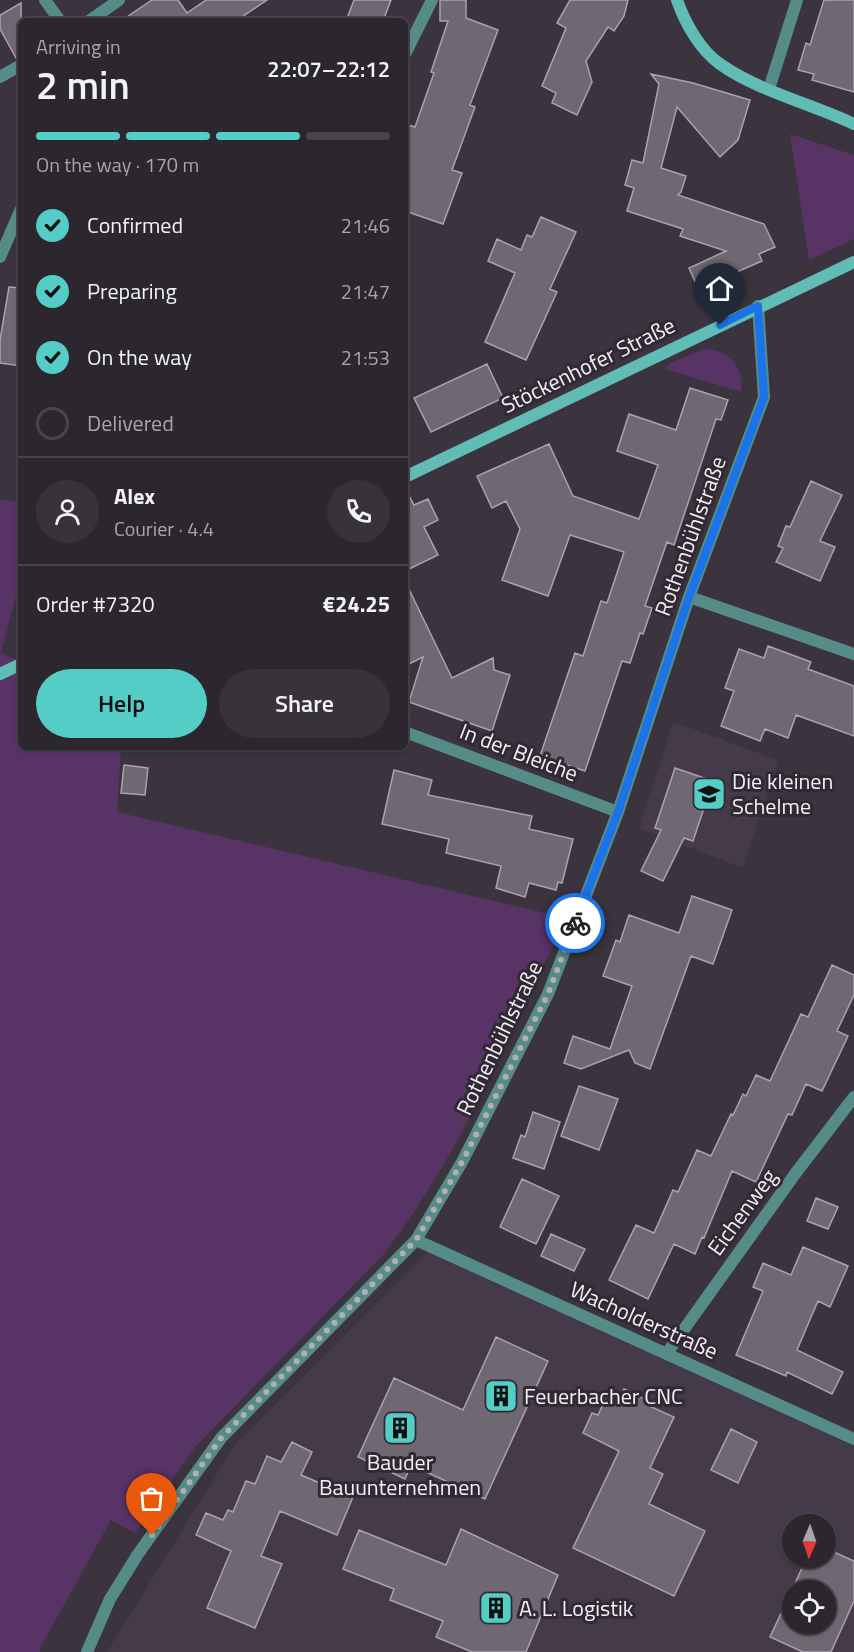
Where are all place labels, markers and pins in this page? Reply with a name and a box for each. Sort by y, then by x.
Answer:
pin [694,263,745,325]
place label: Die kleinen Schelme [732,764,833,823]
school or university icon: Die kleinen Schelme [691,776,727,812]
building icon: Feuerbacher CNC [483,1378,519,1414]
place label: Feuerbacher CNC [524,1379,683,1413]
building icon: Bauder Bauunternehmen [382,1410,418,1446]
place label: Bauder Bauunternehmen [319,1445,481,1504]
pin [126,1473,177,1535]
building icon: A. L. Logistik [478,1590,514,1626]
place label: A. L. Logistik [519,1591,634,1625]

